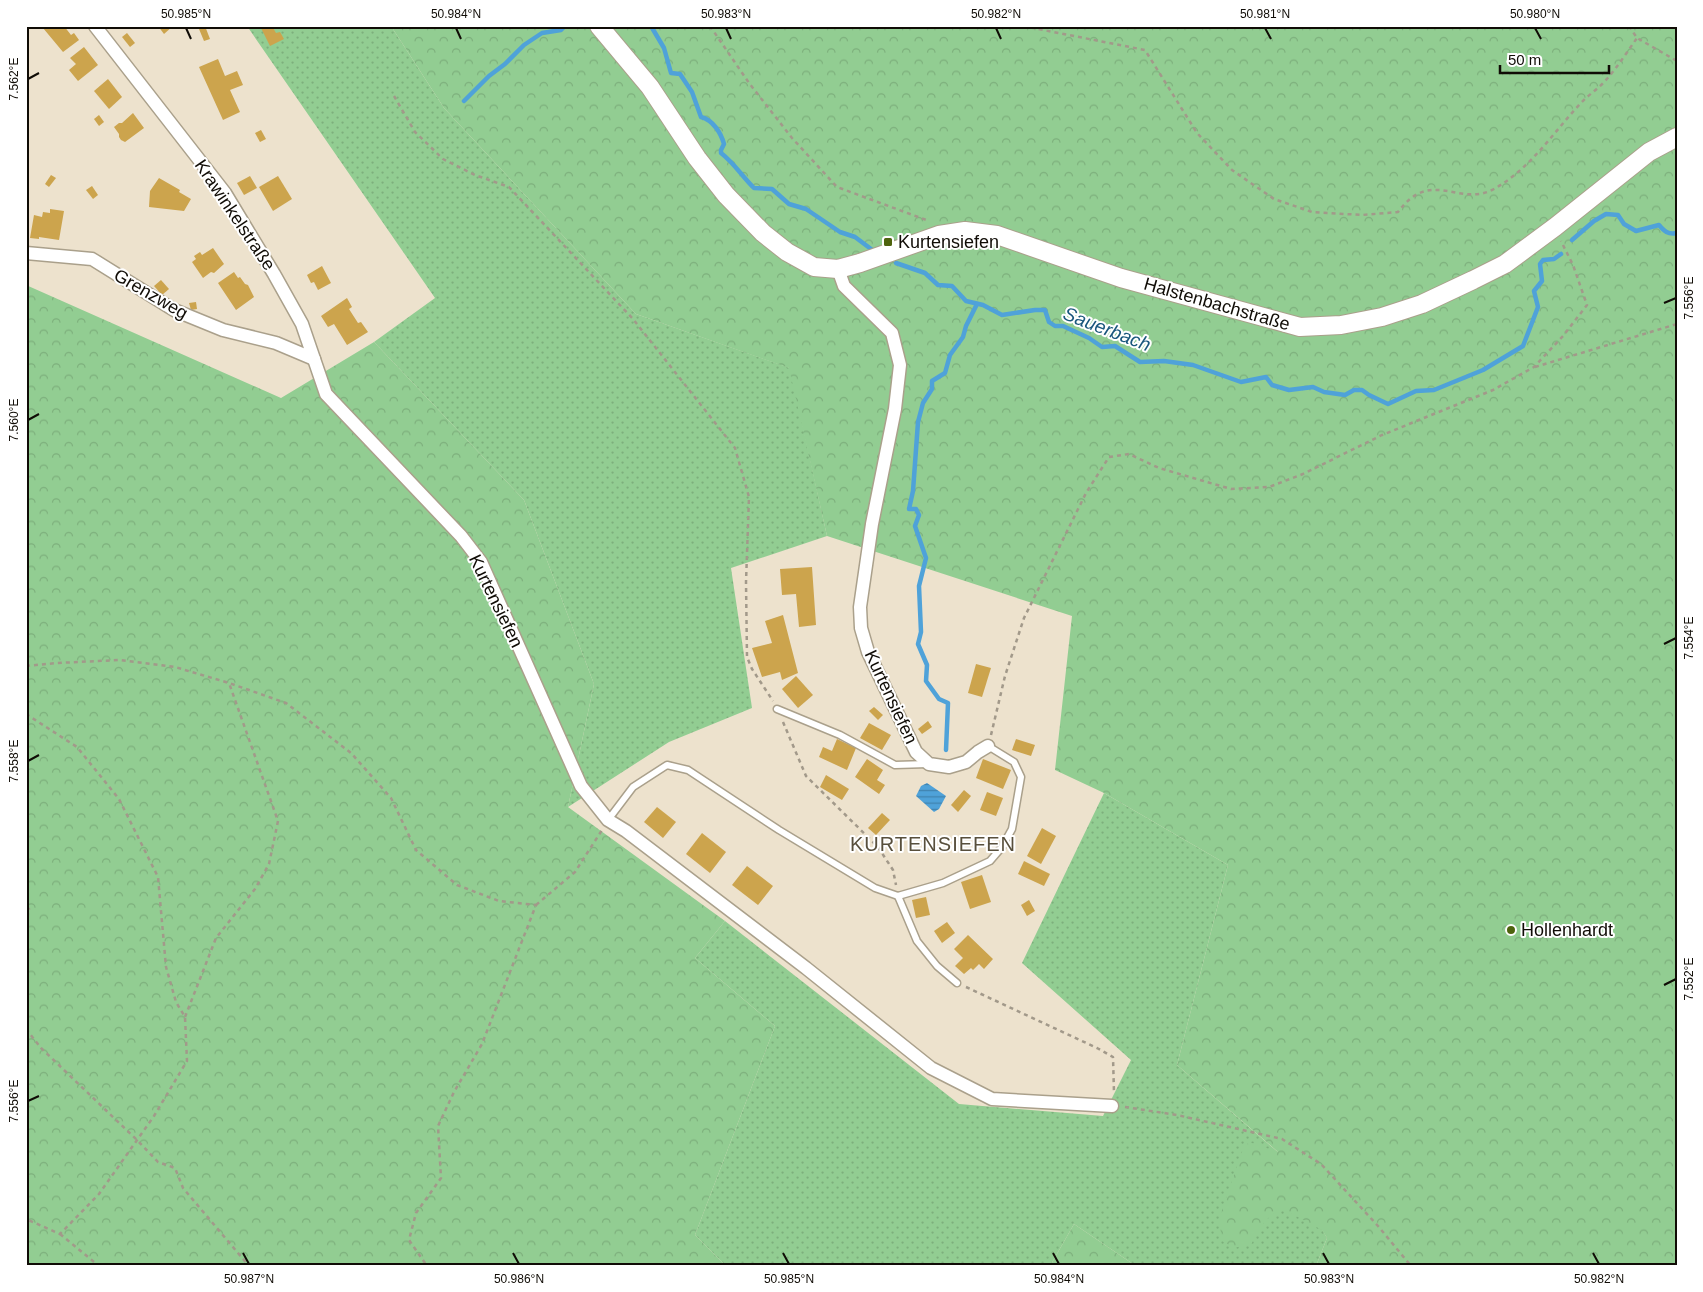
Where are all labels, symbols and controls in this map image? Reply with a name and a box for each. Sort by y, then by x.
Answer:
text: 50.985°N [161,7,211,21]
text: 50.984°N [431,7,481,21]
text: 50.983°N [701,7,751,21]
text: 50.982°N [971,7,1021,21]
text: 50.981°N [1240,7,1290,21]
text: 50.980°N [1510,7,1560,21]
scale bar [1500,42,1609,74]
text: 50 m [1508,51,1541,68]
text: 7.562°E [7,58,21,100]
street label: Krawinkelstraße [191,156,279,274]
place label: Kurtensiefen [898,232,999,252]
marker: Kurtensiefen [882,236,894,248]
street label: Grenzweg [110,265,192,323]
street label: Halstenbachstraße [1142,274,1292,334]
text: 7.556°E [1682,277,1696,319]
water label: Sauerbach [1060,303,1154,355]
text: 7.560°E [7,399,21,441]
street label: Kurtensiefen [465,551,527,651]
text: 7.554°E [1682,617,1696,659]
street label: Kurtensiefen [861,647,921,747]
text: 7.558°E [7,740,21,782]
district label: KURTENSIEFEN [850,833,1016,855]
place label: Hollenhardt [1521,920,1613,940]
marker: Hollenhardt [1505,924,1517,936]
text: 7.552°E [1682,958,1696,1000]
text: 7.556°E [7,1080,21,1122]
text: 50.987°N [224,1272,274,1286]
text: 50.986°N [494,1272,544,1286]
text: 50.985°N [764,1272,814,1286]
text: 50.984°N [1034,1272,1084,1286]
text: 50.983°N [1304,1272,1354,1286]
text: 50.982°N [1574,1272,1624,1286]

